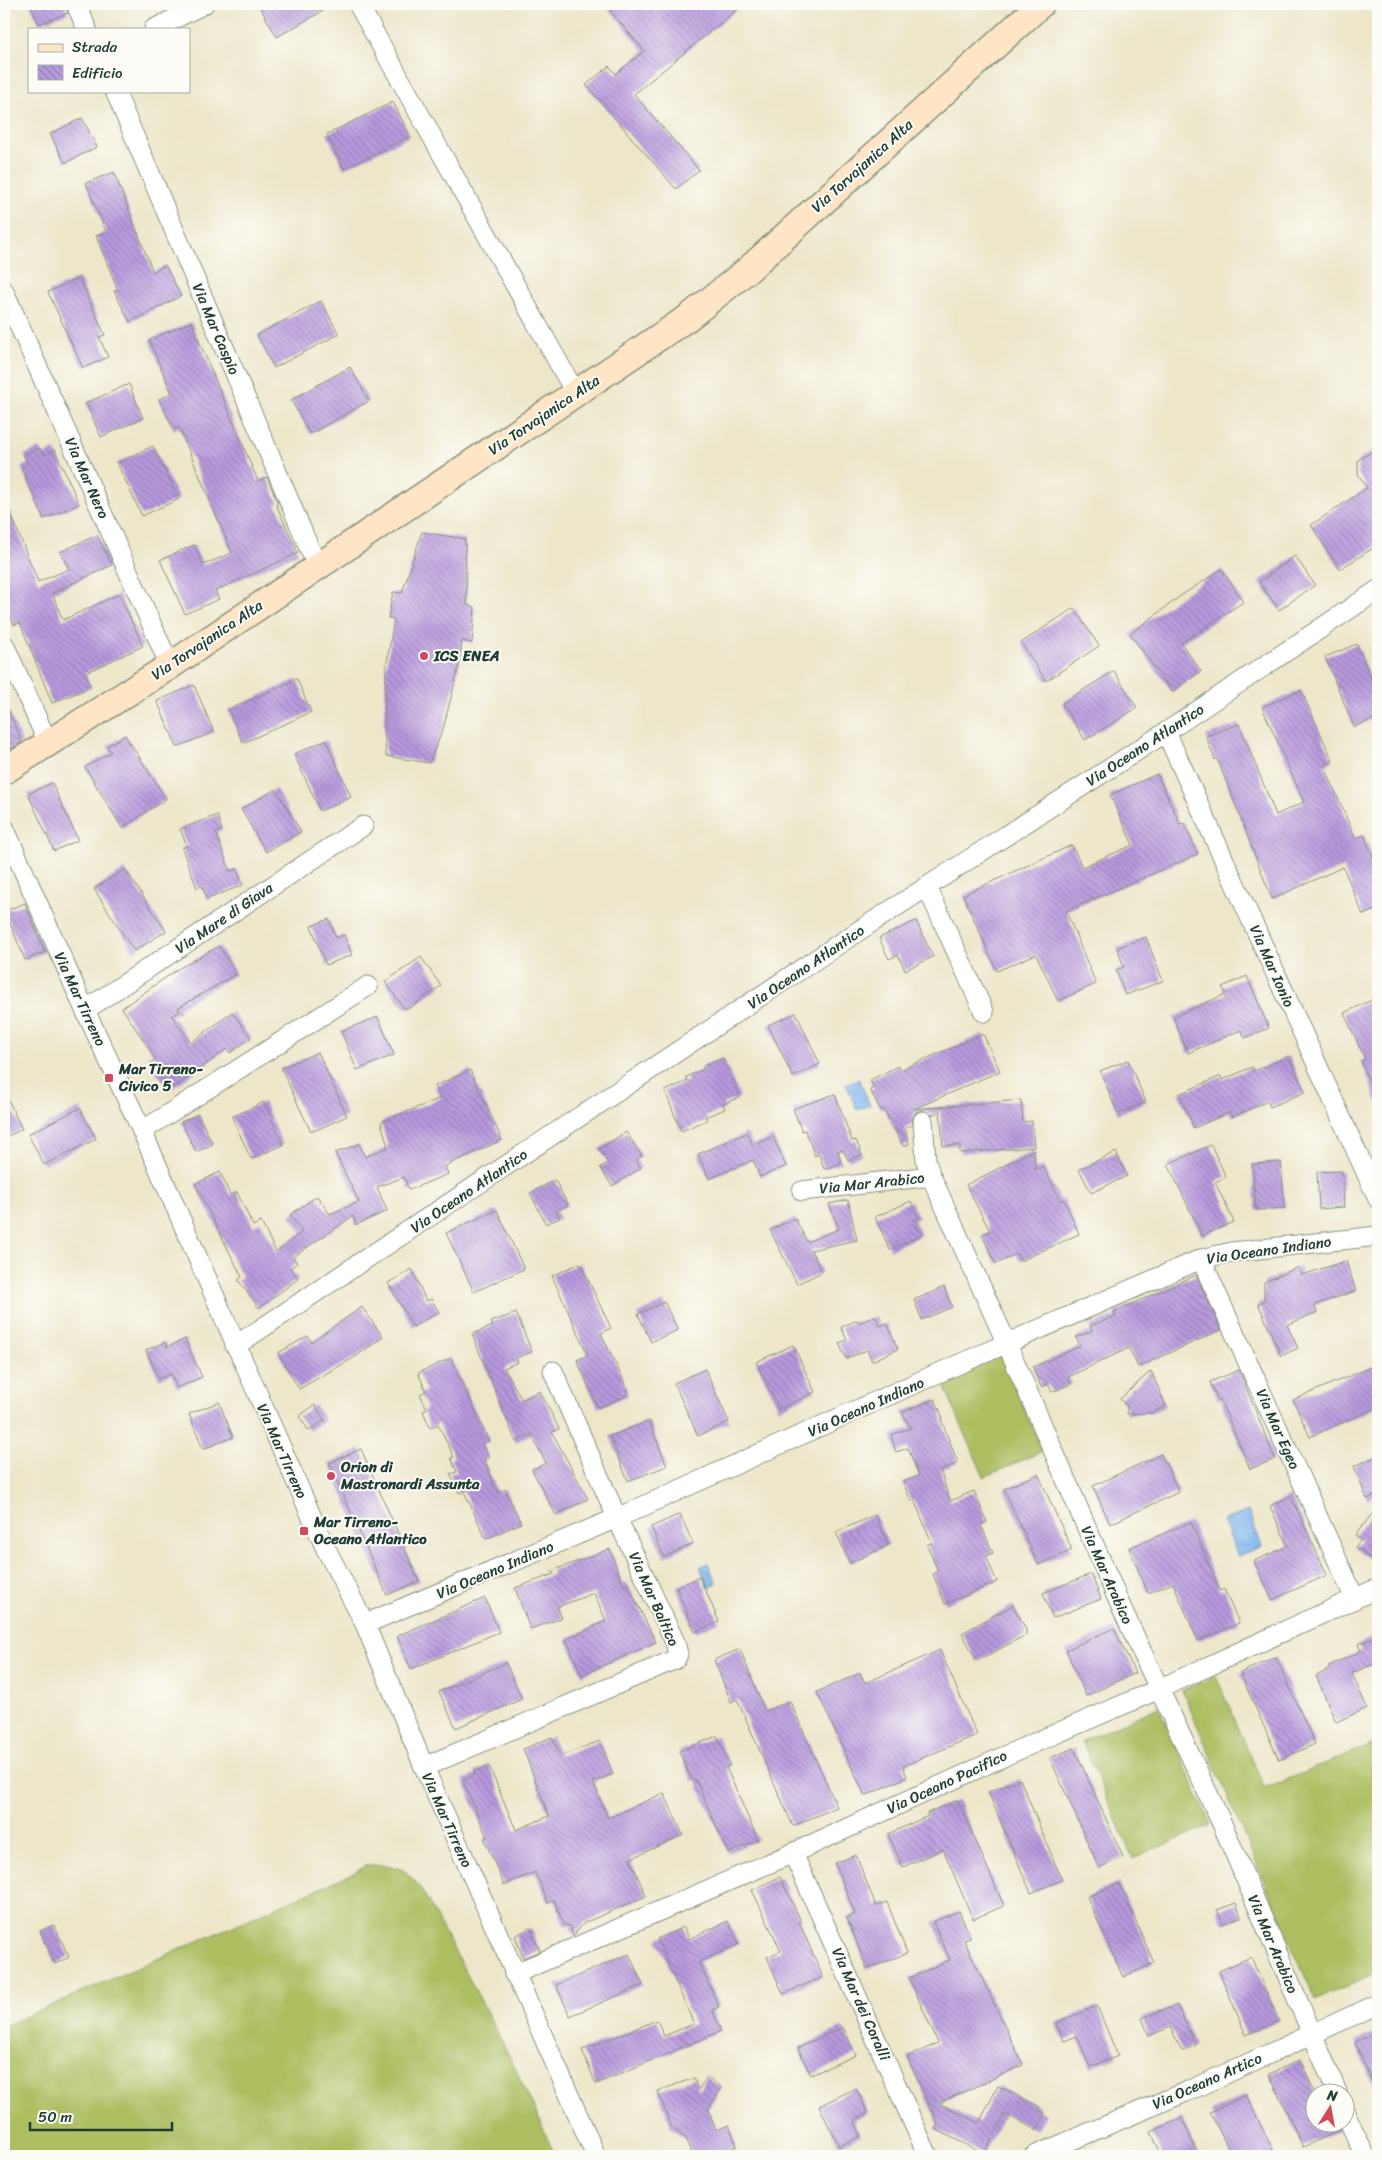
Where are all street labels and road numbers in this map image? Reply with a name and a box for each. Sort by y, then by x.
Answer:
street label: Via Torvajanica Alta [805,112,920,219]
street label: Via Mar Caspio [185,279,247,380]
street label: Via Torvajanica Alta [483,367,606,462]
street label: Via Mar Nero [57,433,117,523]
street label: Via Torvajanica Alta [146,592,269,687]
street label: Via Oceano Atlantico [1080,697,1210,793]
street label: Via Mare di Giava [169,875,279,961]
street label: Via Oceano Atlantico [742,918,870,1016]
street label: Via Mar Ionio [1242,920,1302,1012]
street label: Via Mar Tirreno [47,947,114,1051]
street label: Via Oceano Atlantico [405,1142,533,1240]
street label: Via Mar Arabico [818,1164,926,1201]
street label: Via Oceano Indiano [1205,1228,1333,1272]
street label: Via Oceano Indiano [803,1369,929,1444]
street label: Via Mar Egeo [1249,1384,1308,1474]
street label: Via Mar Tirreno [249,1399,315,1503]
street label: Via Mar Arabico [1074,1522,1141,1629]
street label: Via Oceano Indiano [432,1533,558,1606]
street label: Via Mar Baltico [622,1547,687,1651]
street label: Via Oceano Pacifico [882,1742,1012,1821]
street label: Via Mar Tirreno [414,1768,480,1872]
street label: Via Mar Arabico [1240,1890,1306,1998]
street label: Via Mar dei Coralli [824,1943,898,2066]
street label: Via Oceano Artico [1148,2045,1266,2117]

